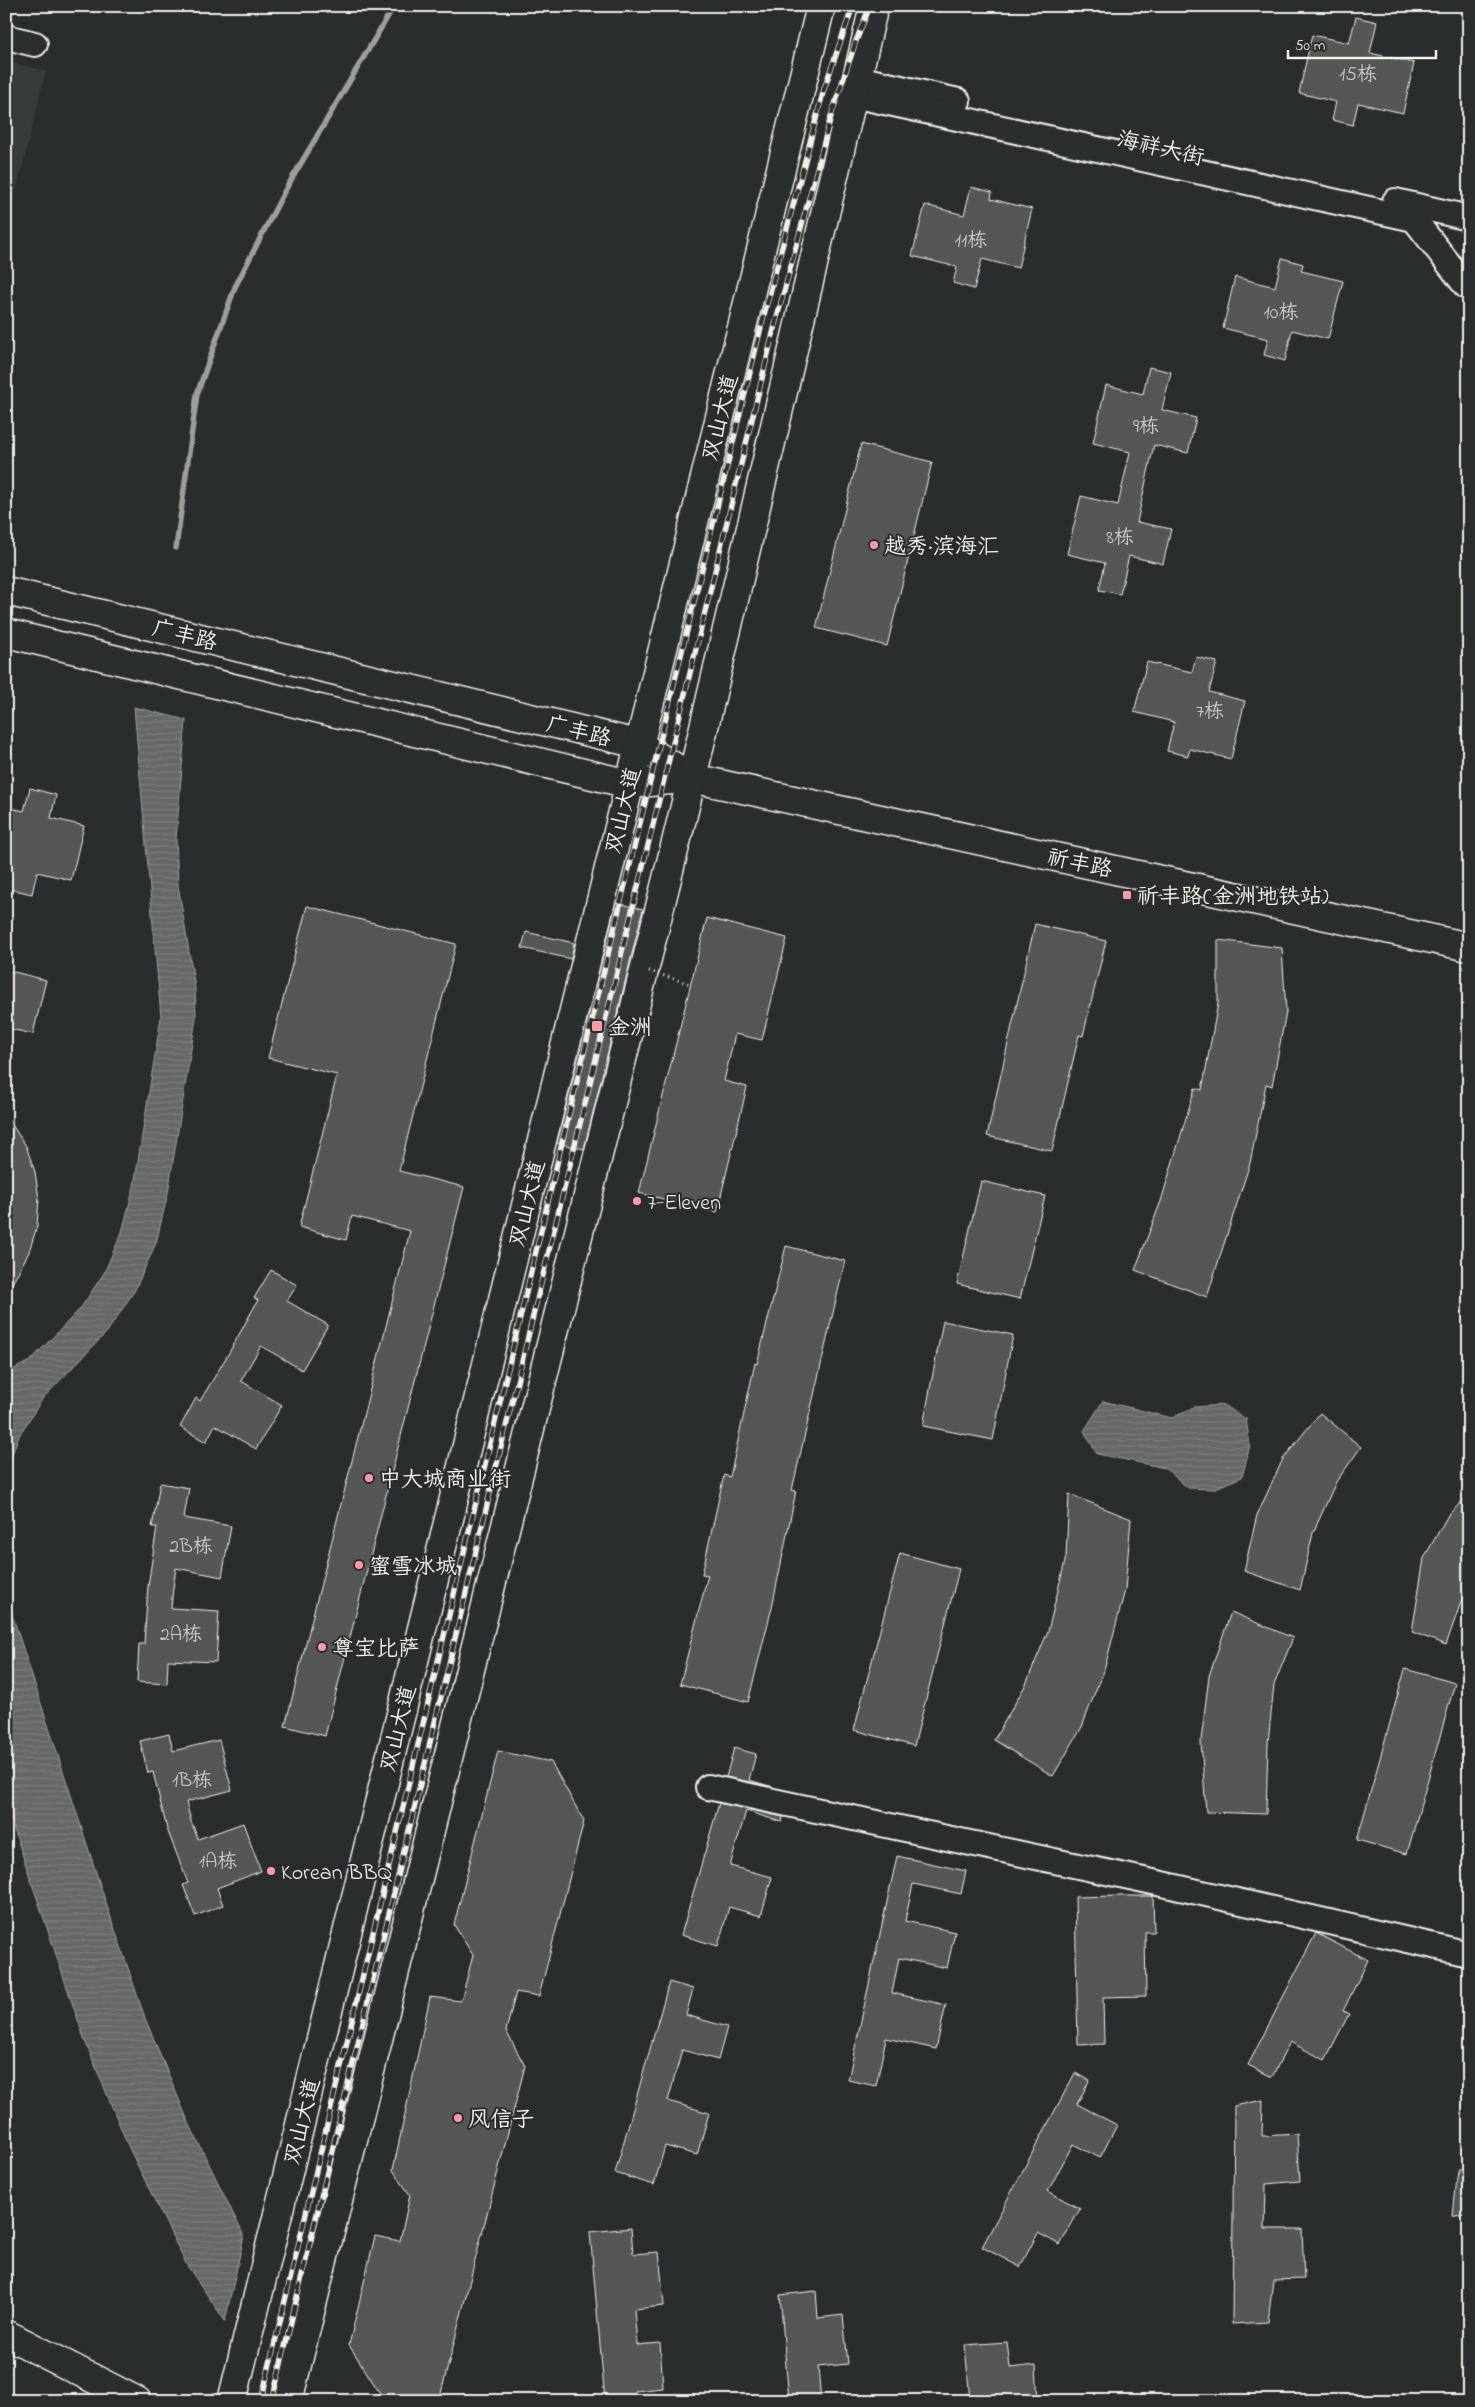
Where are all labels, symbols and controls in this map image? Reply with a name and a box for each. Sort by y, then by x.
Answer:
scale bar [1288,28,1435,60]
text: 50 m [1295,35,1326,57]
house number: 15栋 [1339,61,1377,90]
street label: 海祥大街 [1114,124,1207,175]
house number: 11栋 [955,227,987,256]
house number: 10栋 [1264,299,1299,328]
street label: 双山大道 [696,371,748,464]
house number: 9栋 [1133,413,1159,442]
house number: 8栋 [1106,524,1134,553]
place label: 越秀·滨海汇 [884,532,999,564]
marker: 越秀·滨海汇 [868,539,880,551]
street label: 广丰路 [148,613,220,660]
house number: 7栋 [1196,698,1224,727]
street label: 广丰路 [542,709,614,756]
street label: 双山大道 [599,764,651,857]
street label: 祈丰路 [1044,842,1115,887]
place label: 祈丰路(金洲地铁站) [1137,882,1329,914]
marker: 祈丰路(金洲地铁站) [1121,889,1133,901]
place label: 金洲 [608,1013,652,1045]
marker: 金洲 [590,1019,604,1033]
street label: 双山大道 [503,1157,555,1250]
place label: 7-Eleven [647,1188,721,1220]
marker: 7-Eleven [631,1195,643,1207]
place label: 中大城商业街 [379,1465,511,1497]
marker: 中大城商业街 [363,1472,375,1484]
house number: 2B栋 [169,1533,213,1562]
place label: 蜜雪冰城 [369,1552,457,1584]
marker: 蜜雪冰城 [353,1559,365,1571]
house number: 2A栋 [160,1621,202,1650]
place label: 尊宝比萨 [332,1634,420,1666]
marker: 尊宝比萨 [316,1641,328,1653]
street label: 双山大道 [374,1682,426,1775]
house number: 1B栋 [172,1767,212,1796]
house number: 1A栋 [199,1848,237,1877]
place label: Korean BBQ [281,1858,393,1890]
marker: Korean BBQ [265,1865,277,1877]
street label: 双山大道 [278,2075,330,2168]
place label: 风信子 [468,2105,534,2137]
marker: 风信子 [452,2112,464,2124]

